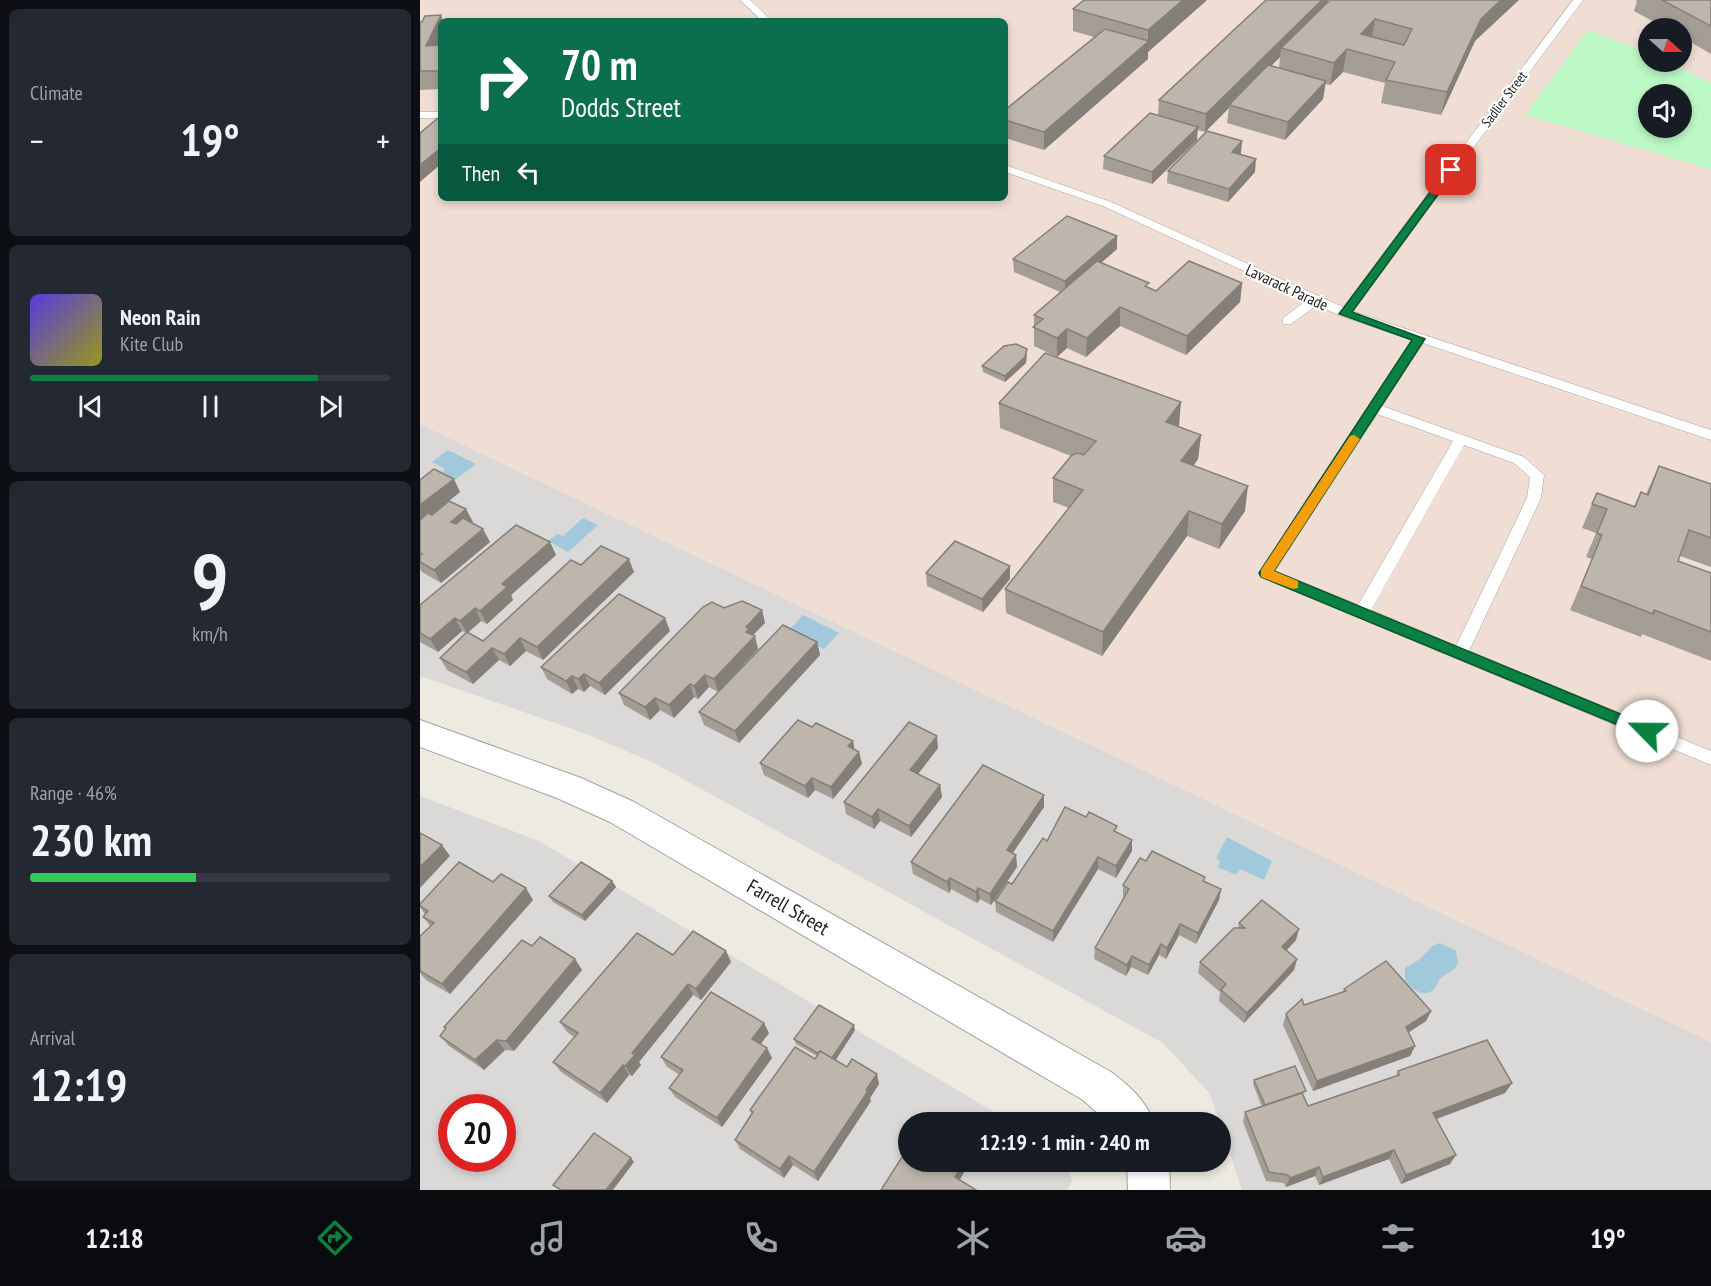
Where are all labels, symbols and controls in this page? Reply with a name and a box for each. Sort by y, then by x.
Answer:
north arrow [1638,18,1692,72]
map controls [1638,18,1692,138]
text: 70 m [561,37,638,92]
icon: right [462,42,540,120]
street label: Sadlier Street [1477,67,1531,131]
text: Climate [30,80,83,106]
button: sound [1638,84,1692,138]
text: Dodds Street [561,90,681,124]
text: 19° [180,110,240,168]
text: − [30,119,44,162]
text: + [376,119,390,162]
pin [1425,144,1476,195]
icon: arrive [1434,153,1467,186]
icon: left [512,156,545,189]
text: Then [462,159,500,187]
street label: Lavarack Parade [1243,259,1331,315]
text: Neon Rain [120,303,200,331]
text: Kite Club [120,331,183,357]
icon: previous [74,390,107,423]
icon: pause [194,390,227,423]
icon: next [314,390,347,423]
text: 9 [191,531,229,632]
text: km/h [192,621,228,647]
position arrow [1615,699,1679,763]
text: Range · 46% [30,780,117,806]
text: 230 km [30,810,152,868]
street label: Farrell Street [742,873,834,941]
text: Arrival [30,1025,75,1051]
text: 12:19 [30,1055,127,1113]
speed limit sign: 20 [438,1094,516,1172]
text: 12:19 · 1 min · 240 m [979,1128,1150,1156]
icon: directions [314,1217,356,1259]
icon: music [527,1217,569,1259]
icon: phone [740,1217,782,1259]
icon: climate [952,1217,994,1259]
icon: car [1165,1217,1207,1259]
icon: filters [1377,1217,1419,1259]
text: 12:18 [85,1221,144,1255]
text: 19° [1590,1221,1626,1255]

